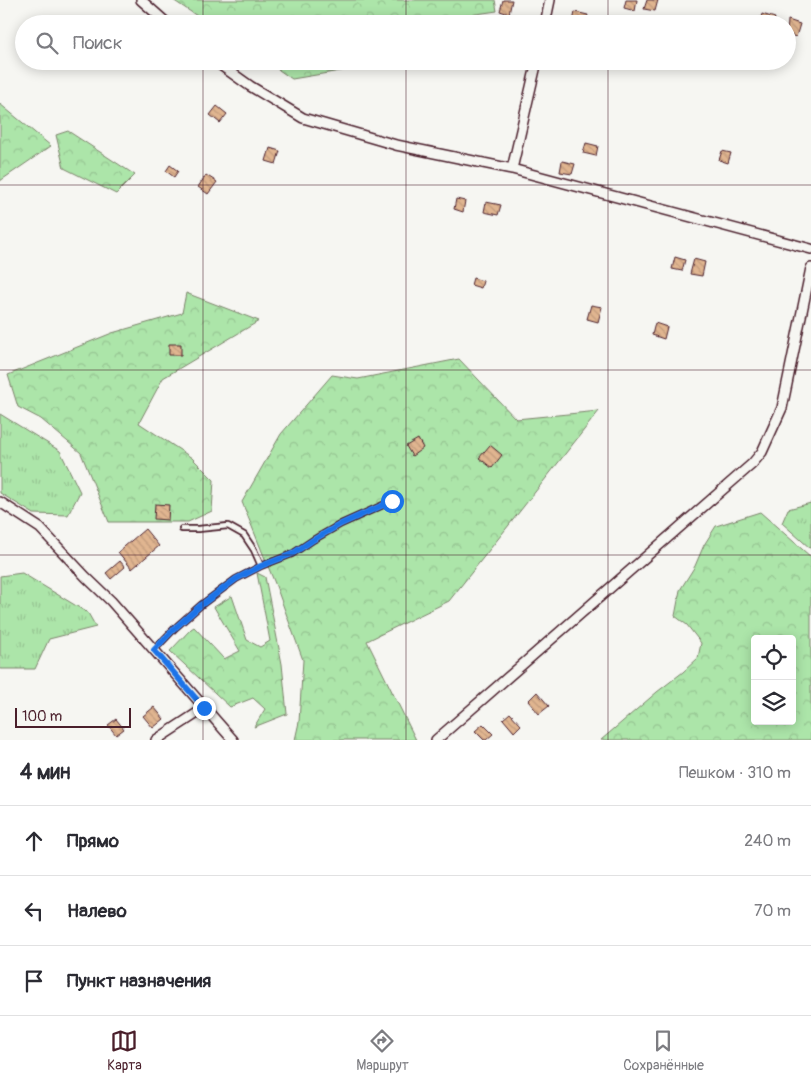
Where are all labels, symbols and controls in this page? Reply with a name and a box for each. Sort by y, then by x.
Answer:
search box [15,15,796,70]
icon: search [33,29,61,57]
text: Поиск [73,31,123,55]
route start [381,490,404,513]
map controls [751,635,796,725]
button: locate [751,635,796,680]
button: layers [751,680,796,725]
route end [193,697,216,720]
scale bar [15,705,131,728]
text: 100 m [22,708,62,725]
text: 4 мин [20,759,70,786]
text: Пешком · 310 m [679,763,791,783]
icon: ahead [20,827,48,855]
text: Прямо [67,829,119,853]
text: 240 m [744,831,791,851]
icon: left [20,897,48,925]
text: Налево [67,899,127,923]
text: 70 m [754,901,791,921]
icon: arrive [20,967,48,995]
text: Пункт назначения [67,969,211,993]
tab: Карта [107,1027,142,1074]
tab: Маршрут [356,1027,409,1074]
tab: Сохранённые [623,1027,704,1074]

